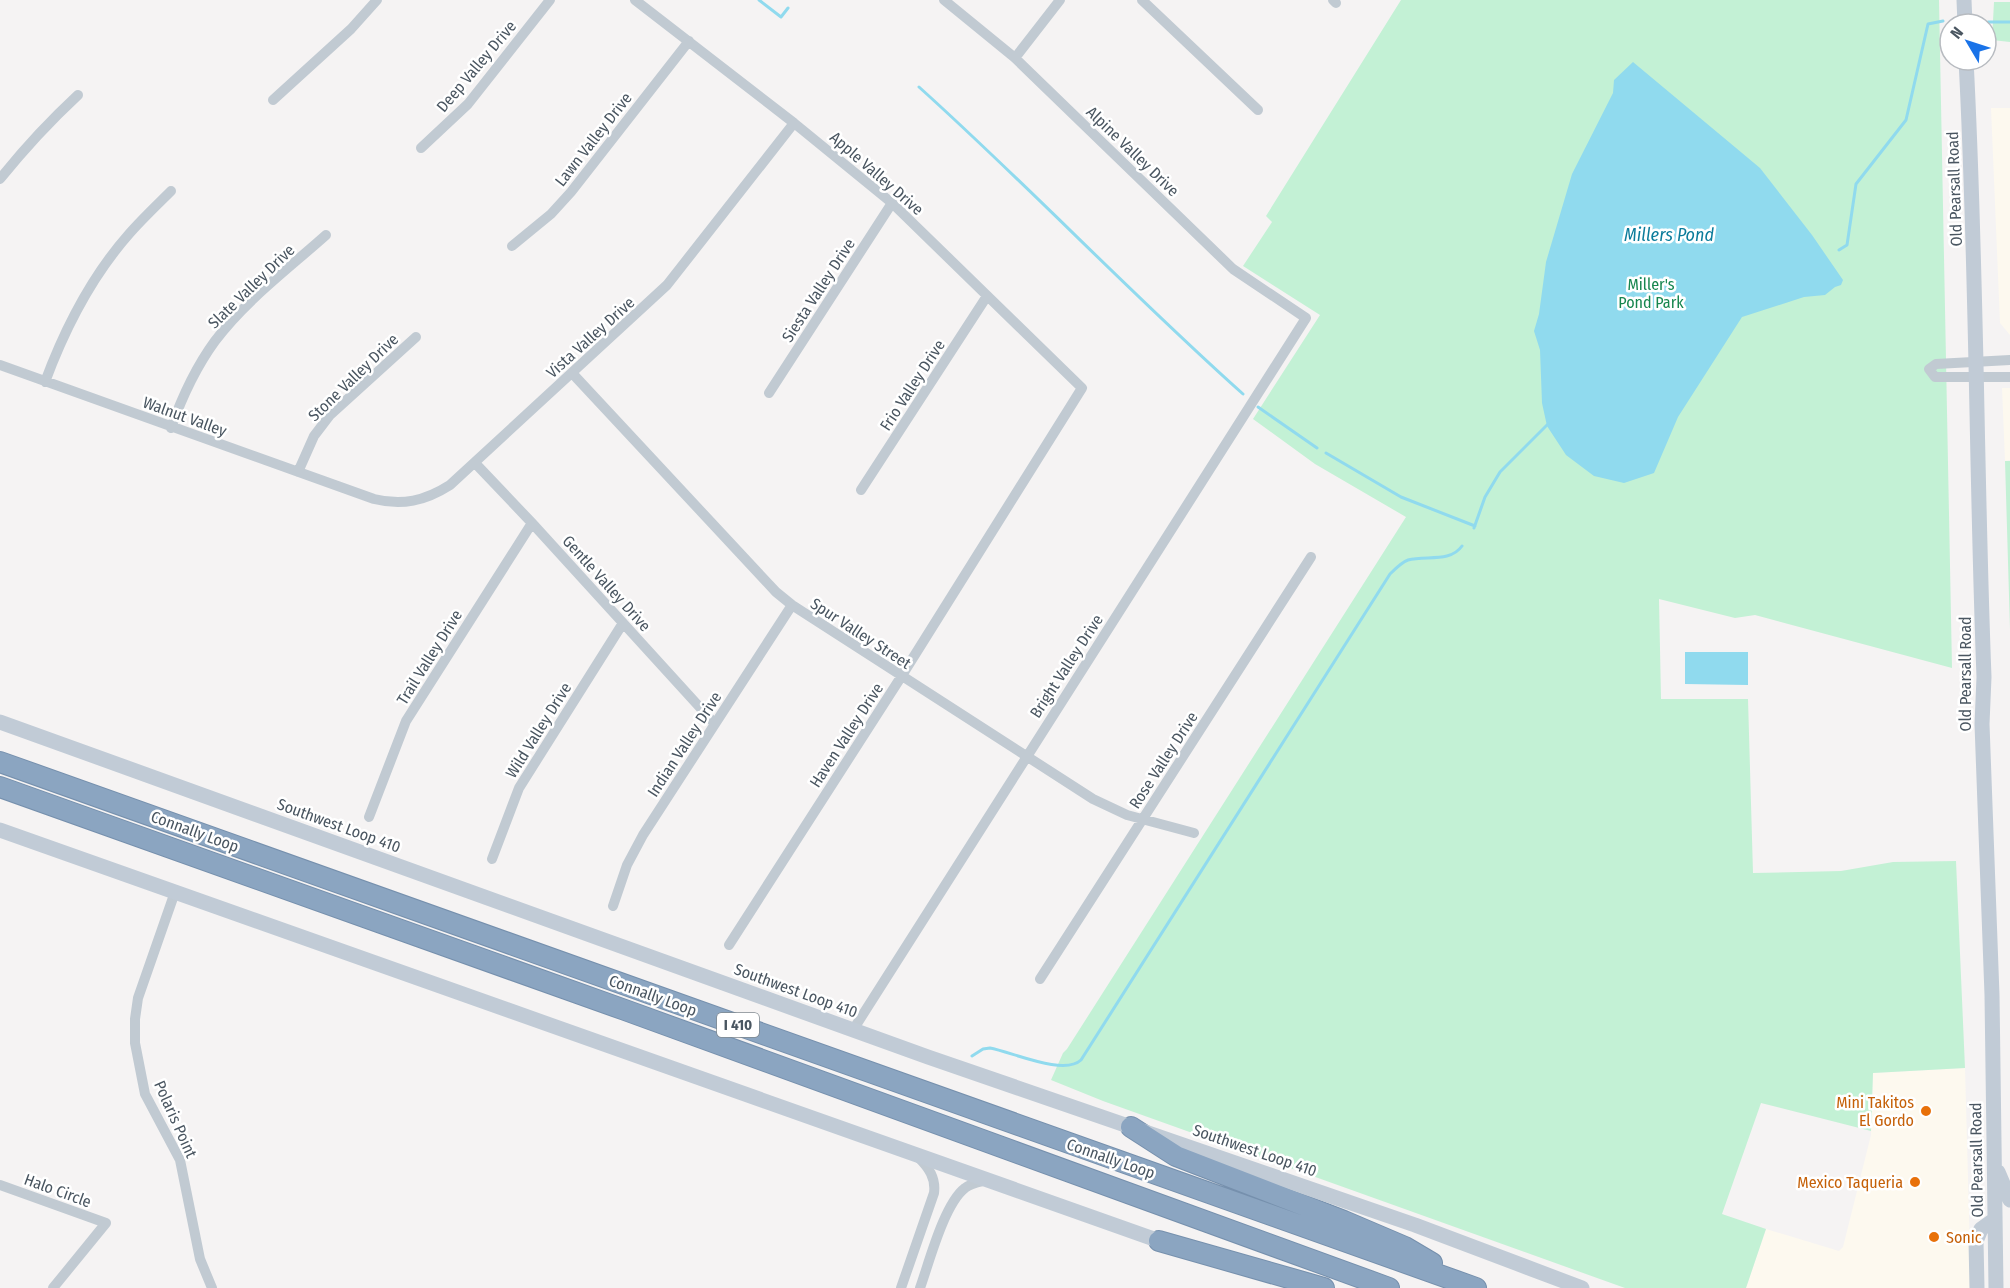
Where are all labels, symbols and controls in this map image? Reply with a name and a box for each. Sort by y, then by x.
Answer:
north arrow [1938,12,1998,72]
street label: Deep Valley Drive [433,17,520,116]
text: N [1946,23,1967,43]
street label: Lawn Valley Drive [551,89,636,190]
street label: Alpine Valley Drive [1082,102,1183,200]
street label: Apple Valley Drive [826,128,927,219]
street label: Old Pearsall Road [1943,131,1966,247]
water label: Millers Pond [1624,224,1714,246]
street label: Siesta Valley Drive [778,235,859,346]
street label: Slate Valley Drive [204,240,299,332]
park label: Miller's Pond Park [1618,275,1684,312]
street label: Vista Valley Drive [542,293,638,382]
street label: Stone Valley Drive [304,330,402,425]
street label: Frio Valley Drive [876,336,949,434]
street label: Walnut Valley [140,393,230,441]
street label: Gentle Valley Drive [559,531,655,635]
street label: Spur Valley Street [807,594,915,673]
street label: Trail Valley Drive [393,606,466,708]
street label: Bright Valley Drive [1026,611,1107,722]
street label: Old Pearsall Road [1956,616,1975,732]
street label: Wild Valley Drive [502,679,575,781]
street label: Haven Valley Drive [806,679,887,791]
street label: Indian Valley Drive [643,688,726,800]
street label: Rose Valley Drive [1125,708,1202,812]
street label: Southwest Loop 410 [275,794,403,857]
street label: Connally Loop [148,807,241,856]
street label: Southwest Loop 410 [732,959,860,1022]
street label: Connally Loop [606,971,699,1020]
road number: I 410 [717,1013,759,1037]
street label: Polaris Point [150,1078,201,1161]
place label: Mini Takitos El Gordo [1836,1093,1914,1130]
street label: Old Pearsall Road [1966,1102,1987,1218]
marker: Mini Takitos El Gordo [1919,1104,1933,1118]
street label: Southwest Loop 410 [1190,1120,1319,1181]
street label: Connally Loop [1064,1135,1157,1182]
street label: Halo Circle [22,1170,94,1211]
place label: Mexico Taqueria [1797,1173,1903,1192]
marker: Mexico Taqueria [1908,1175,1922,1189]
place label: Sonic [1946,1228,1982,1247]
marker: Sonic [1927,1230,1941,1244]

